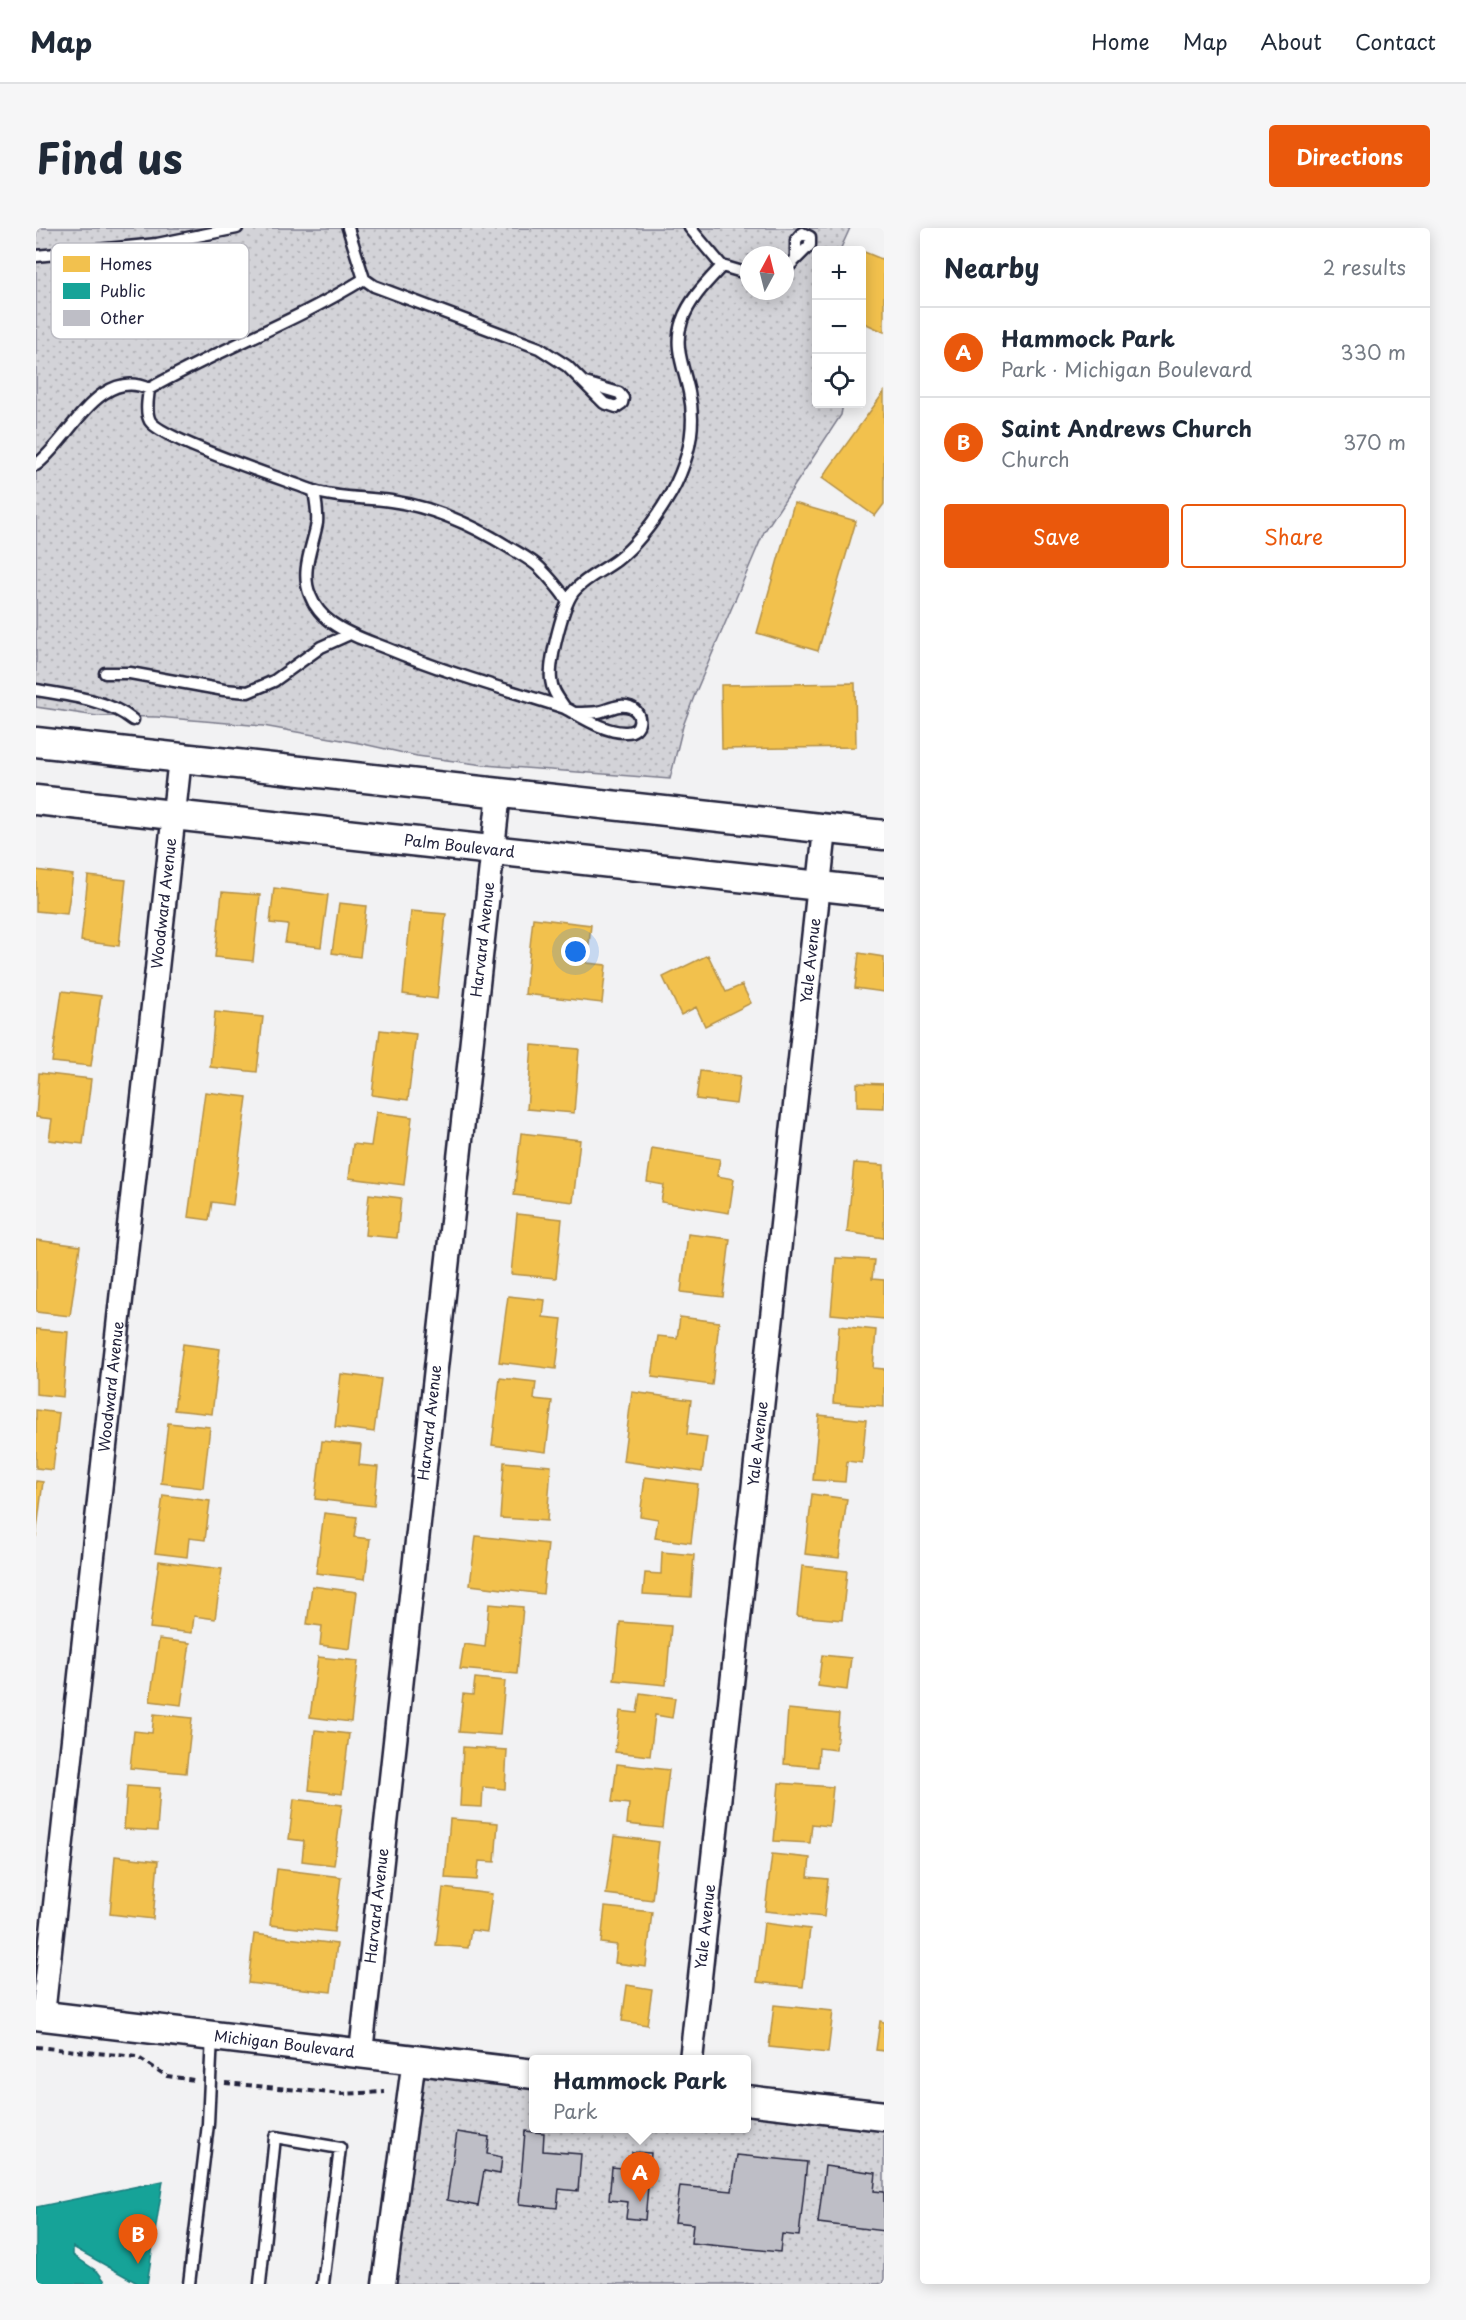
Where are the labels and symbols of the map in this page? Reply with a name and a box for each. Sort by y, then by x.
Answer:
legend [51,243,249,339]
north arrow [740,246,794,300]
text: Homes [100,251,152,275]
text: Public [100,278,145,302]
text: Other [100,305,144,329]
street label: Palm Boulevard [403,827,516,862]
street label: Woodward Avenue [144,837,181,970]
street label: Harvard Avenue [464,881,499,998]
street label: Yale Avenue [793,917,825,1004]
your location [561,937,590,966]
street label: Woodward Avenue [91,1320,129,1453]
street label: Harvard Avenue [411,1364,446,1481]
street label: Yale Avenue [741,1400,773,1487]
street label: Harvard Avenue [358,1847,393,1965]
street label: Yale Avenue [688,1883,720,1970]
street label: Michigan Boulevard [213,2023,356,2063]
pin: A [620,2152,660,2202]
pin: B [118,2214,158,2264]

